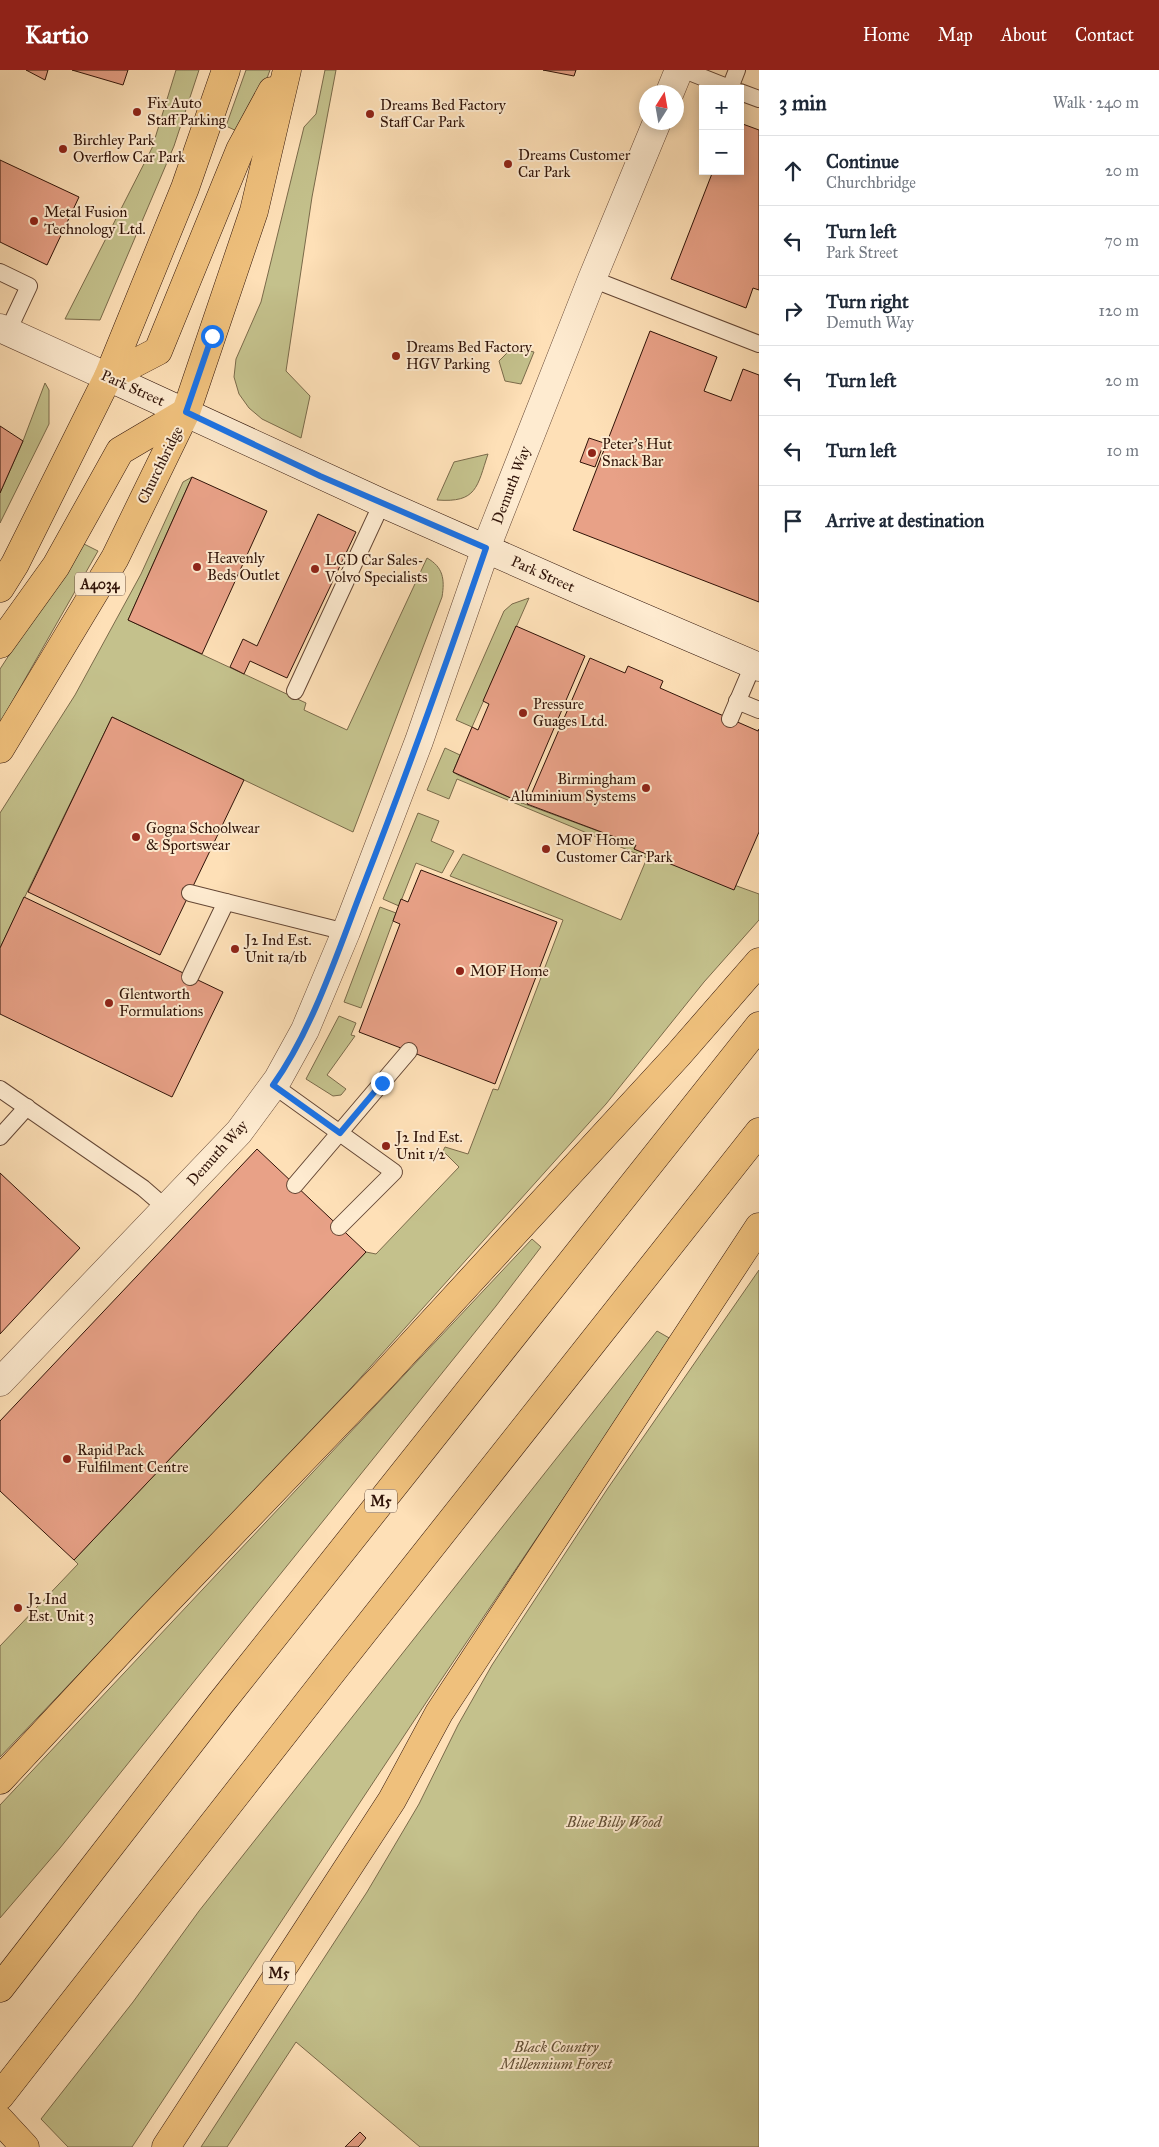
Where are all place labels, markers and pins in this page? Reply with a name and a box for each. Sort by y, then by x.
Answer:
place label: Fix Auto Staff Parking [147,94,227,129]
place label: Dreams Bed Factory Staff Car Park [380,96,507,131]
marker: Fix Auto Staff Parking [131,106,143,118]
marker: Dreams Bed Factory Staff Car Park [364,108,376,120]
place label: Birchley Park Overflow Car Park [73,131,185,166]
marker: Birchley Park Overflow Car Park [57,143,69,155]
place label: Dreams Customer Car Park [518,146,631,181]
marker: Dreams Customer Car Park [502,158,514,170]
place label: Metal Fusion Technology Ltd. [44,203,146,238]
marker: Metal Fusion Technology Ltd. [28,215,40,227]
place label: Dreams Bed Factory HGV Parking [406,338,533,373]
marker: Dreams Bed Factory HGV Parking [390,350,402,362]
place label: Peter's Hut Snack Bar [602,435,673,470]
marker: Peter's Hut Snack Bar [586,447,598,459]
place label: Heavenly Beds Outlet [207,549,280,584]
place label: LCD Car Sales- Volvo Specialists [324,551,427,586]
marker: Heavenly Beds Outlet [191,561,203,573]
marker: LCD Car Sales- Volvo Specialists [309,563,321,575]
place label: Pressure Guages Ltd. [533,695,607,730]
marker: Pressure Guages Ltd. [517,707,529,719]
place label: Birmingham Aluminium Systems [510,770,636,805]
marker: Birmingham Aluminium Systems [640,782,652,794]
place label: Gogna Schoolwear & Sportswear [146,819,260,854]
marker: Gogna Schoolwear & Sportswear [130,831,142,843]
place label: MOF Home Customer Car Park [556,831,673,866]
marker: MOF Home Customer Car Park [540,843,552,855]
place label: J2 Ind Est. Unit 1a/1b [243,931,312,966]
marker: J2 Ind Est. Unit 1a/1b [229,943,241,955]
place label: MOF Home [470,962,549,980]
marker: MOF Home [454,965,466,977]
place label: Glentworth Formulations [119,985,203,1020]
marker: Glentworth Formulations [103,997,115,1009]
place label: J2 Ind Est. Unit 1/2 [394,1128,463,1163]
marker: J2 Ind Est. Unit 1/2 [380,1140,392,1152]
place label: Rapid Pack Fulfilment Centre [77,1441,188,1476]
marker: Rapid Pack Fulfilment Centre [61,1453,73,1465]
place label: J2 Ind Est. Unit 3 [26,1590,94,1625]
marker: J2 Ind Est. Unit 3 [12,1602,24,1614]

